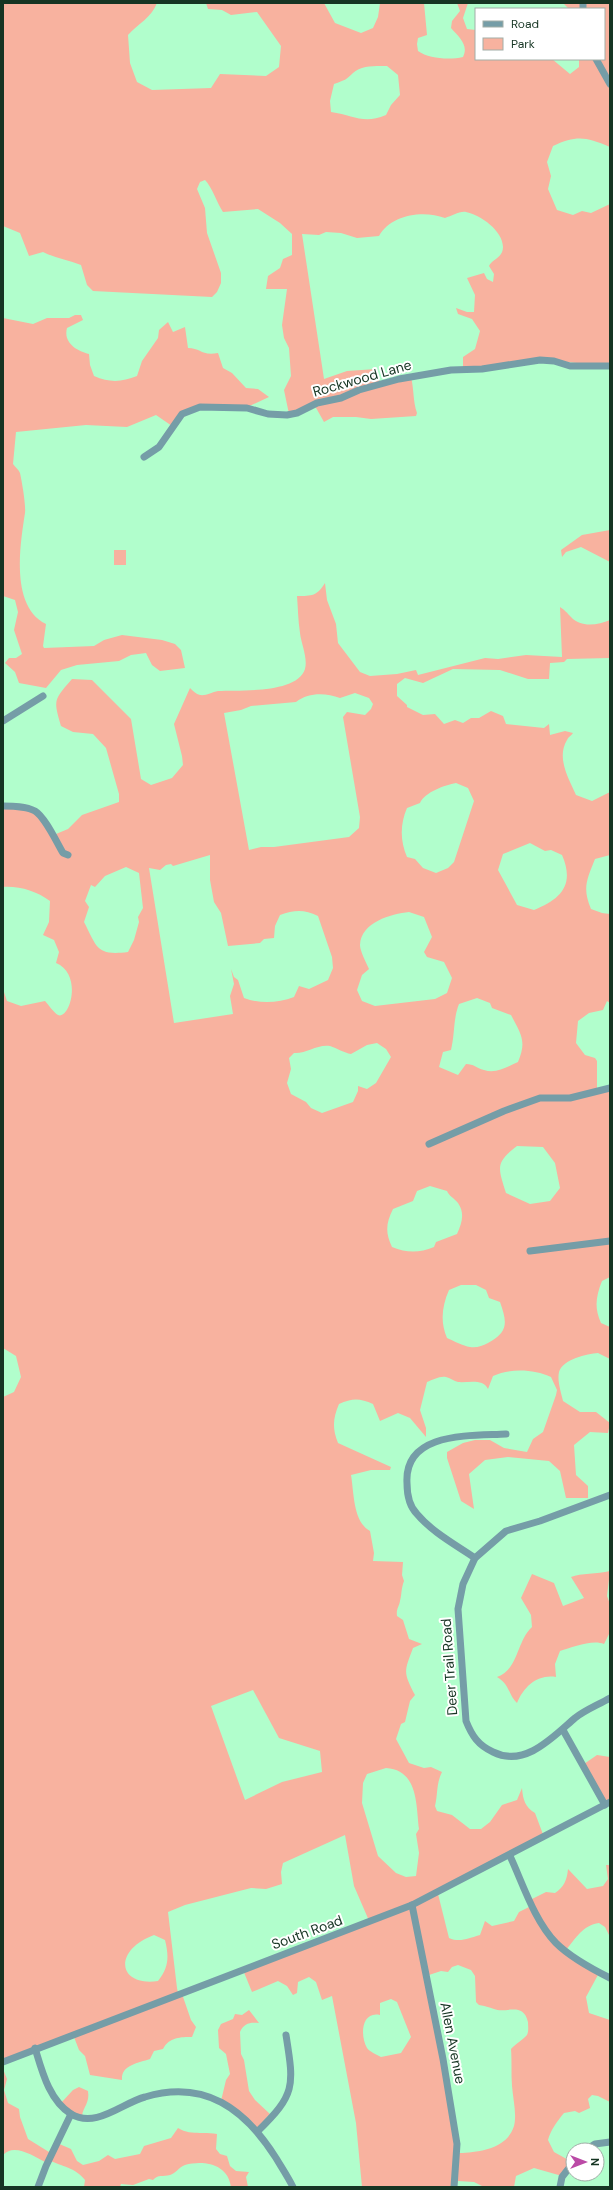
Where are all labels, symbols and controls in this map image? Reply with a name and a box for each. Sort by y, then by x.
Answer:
legend [475,8,605,60]
text: Road [511,16,539,32]
text: Park [511,36,535,52]
street label: Rockwood Lane [311,355,413,401]
street label: Deer Trail Road [437,1618,461,1716]
street label: South Road [269,1911,345,1953]
street label: Allen Avenue [436,2001,470,2085]
north arrow [565,2142,605,2182]
text: N [588,2158,602,2166]

